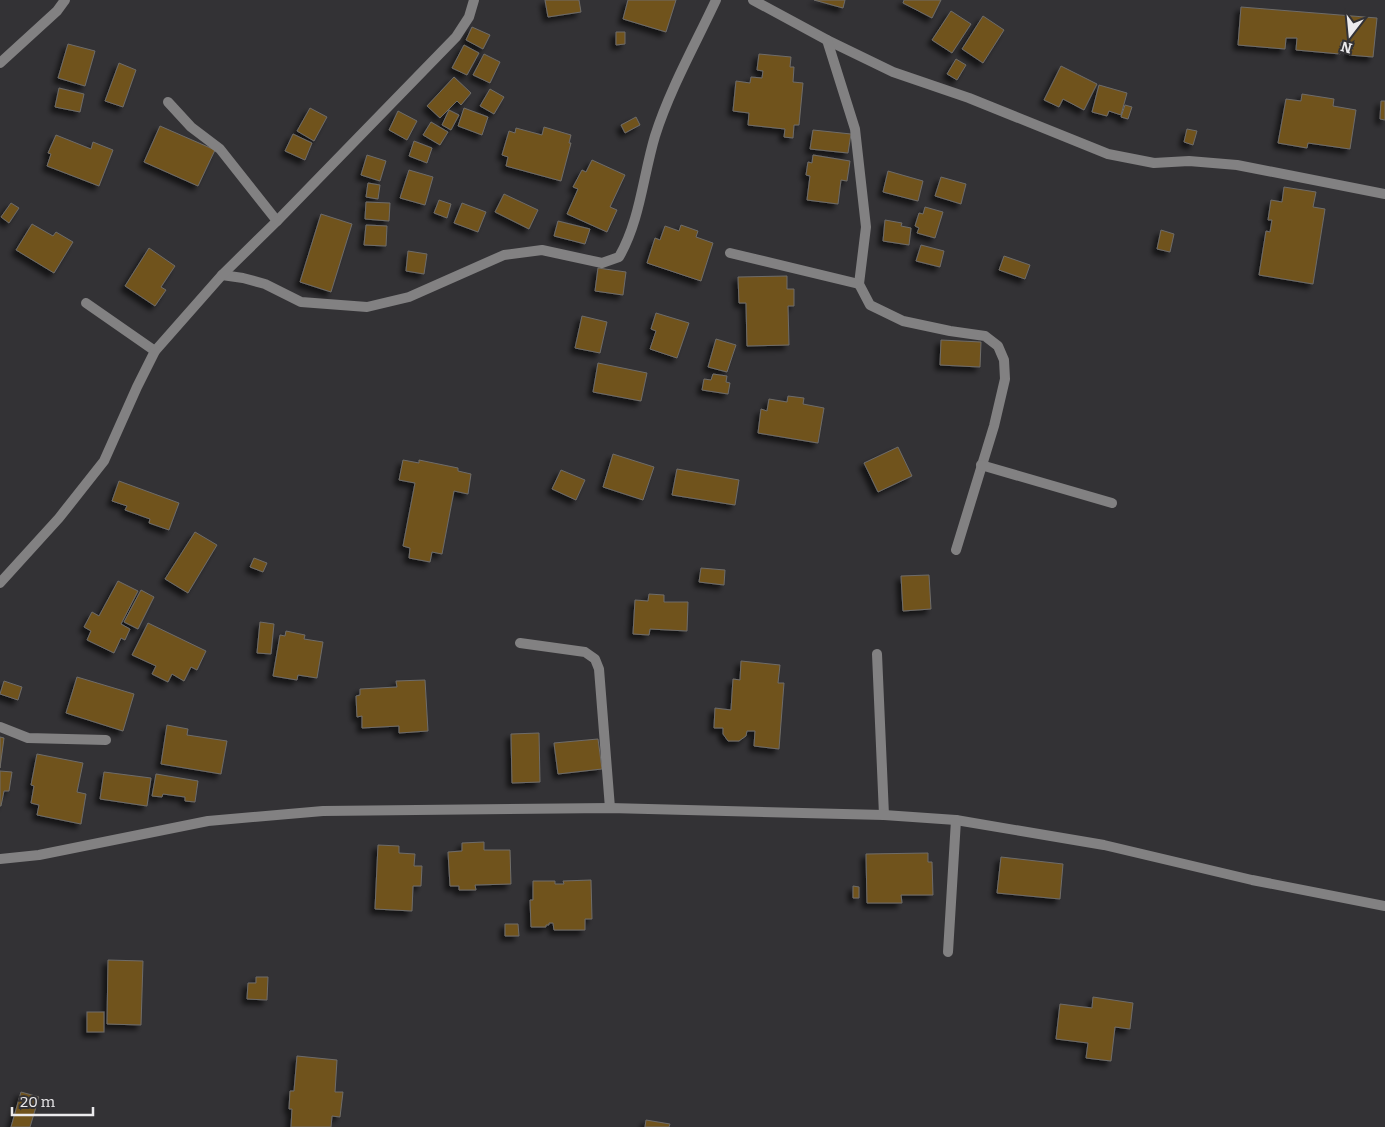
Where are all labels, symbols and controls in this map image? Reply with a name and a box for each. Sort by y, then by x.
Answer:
north arrow [1325,10,1375,60]
text: N [1339,37,1354,57]
scale bar [12,1084,94,1116]
text: 20 m [20,1093,56,1111]

